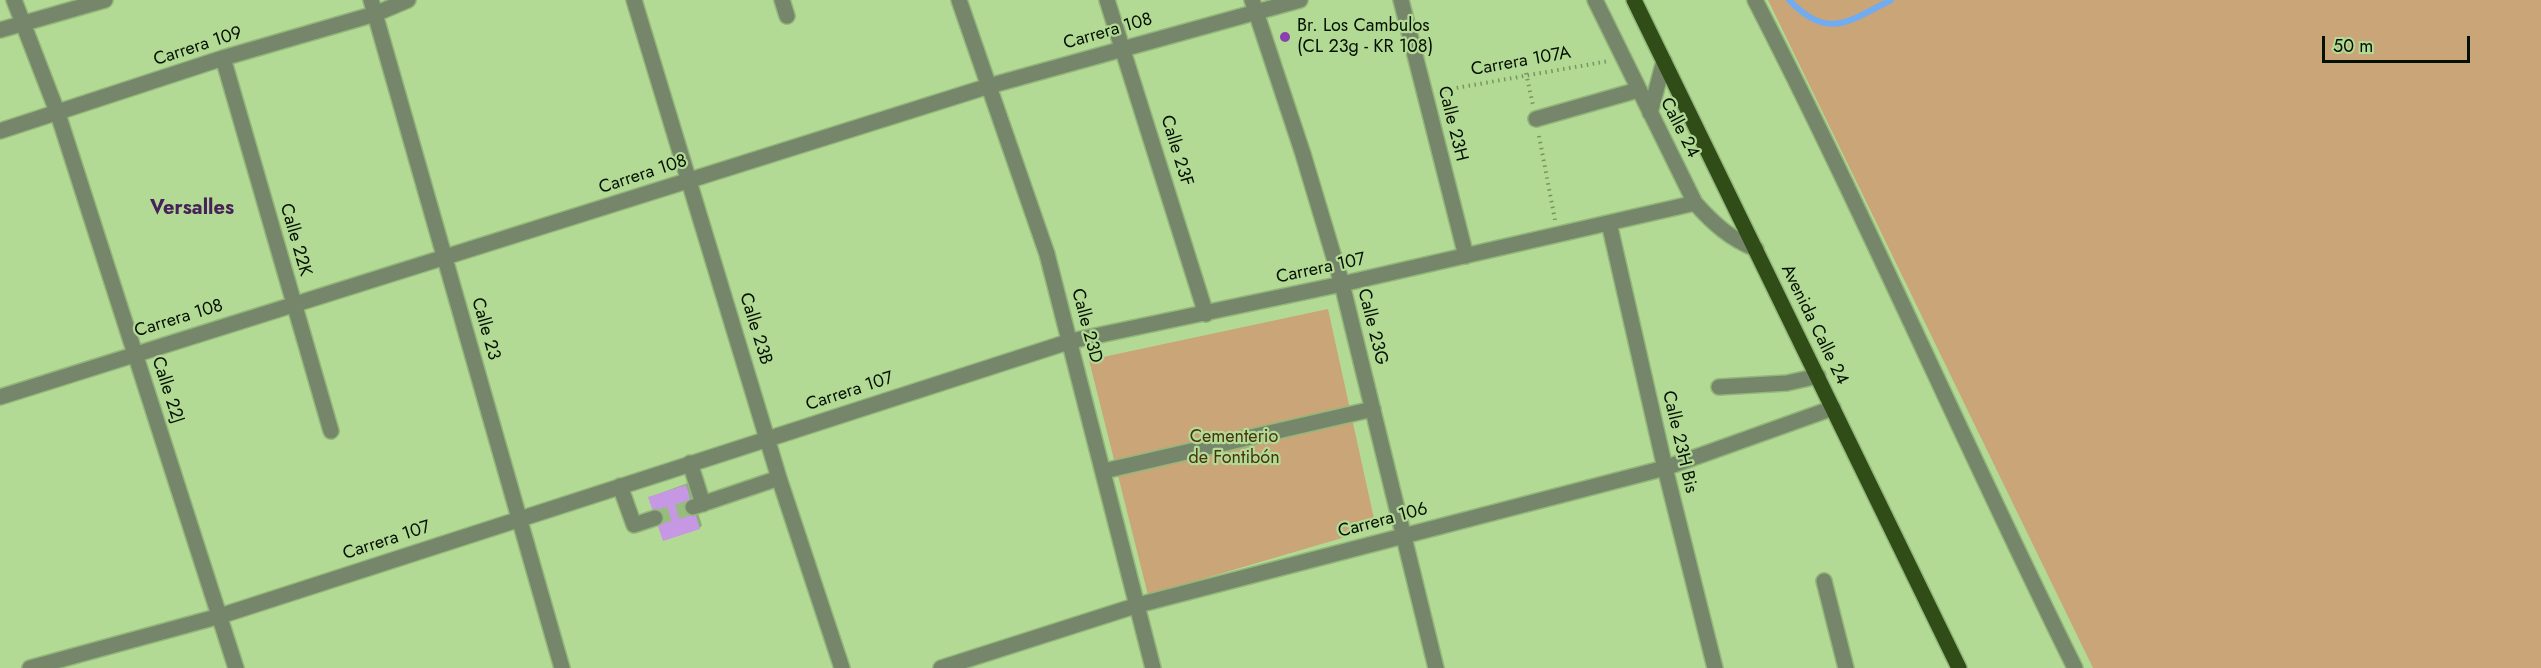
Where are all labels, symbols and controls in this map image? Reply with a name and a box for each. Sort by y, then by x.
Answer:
street label: Carrera 108 [1061,9,1155,55]
place label: Br. Los Cambulos (CL 23g - KR 108) [1297,16,1433,58]
street label: Carrera 109 [151,23,245,71]
scale bar [2325,24,2474,62]
marker: Br. Los Cambulos (CL 23g - KR 108) [1278,30,1292,44]
text: 50 m [2333,33,2373,59]
street label: Carrera 107A [1469,43,1573,81]
street label: Calle 23H [1432,84,1472,164]
street label: Calle 24 [1655,94,1703,162]
street label: Calle 23F [1155,113,1197,189]
street label: Carrera 108 [596,151,690,199]
district label: Versalles [150,197,234,221]
street label: Calle 22K [274,201,316,279]
street label: Carrera 107 [1274,249,1368,289]
street label: Avenida Calle 24 [1776,261,1852,389]
street label: Calle 23D [1066,286,1106,366]
street label: Calle 23G [1352,287,1392,367]
street label: Calle 23B [734,290,776,368]
street label: Carrera 108 [132,295,226,343]
street label: Calle 23 [466,295,504,363]
street label: Calle 22J [146,354,188,426]
street label: Carrera 107 [803,368,897,416]
street label: Calle 23H Bis [1657,389,1701,495]
park label: Cementerio de Fontibón [1188,427,1280,470]
street label: Carrera 106 [1336,499,1430,543]
street label: Carrera 107 [340,517,434,565]

